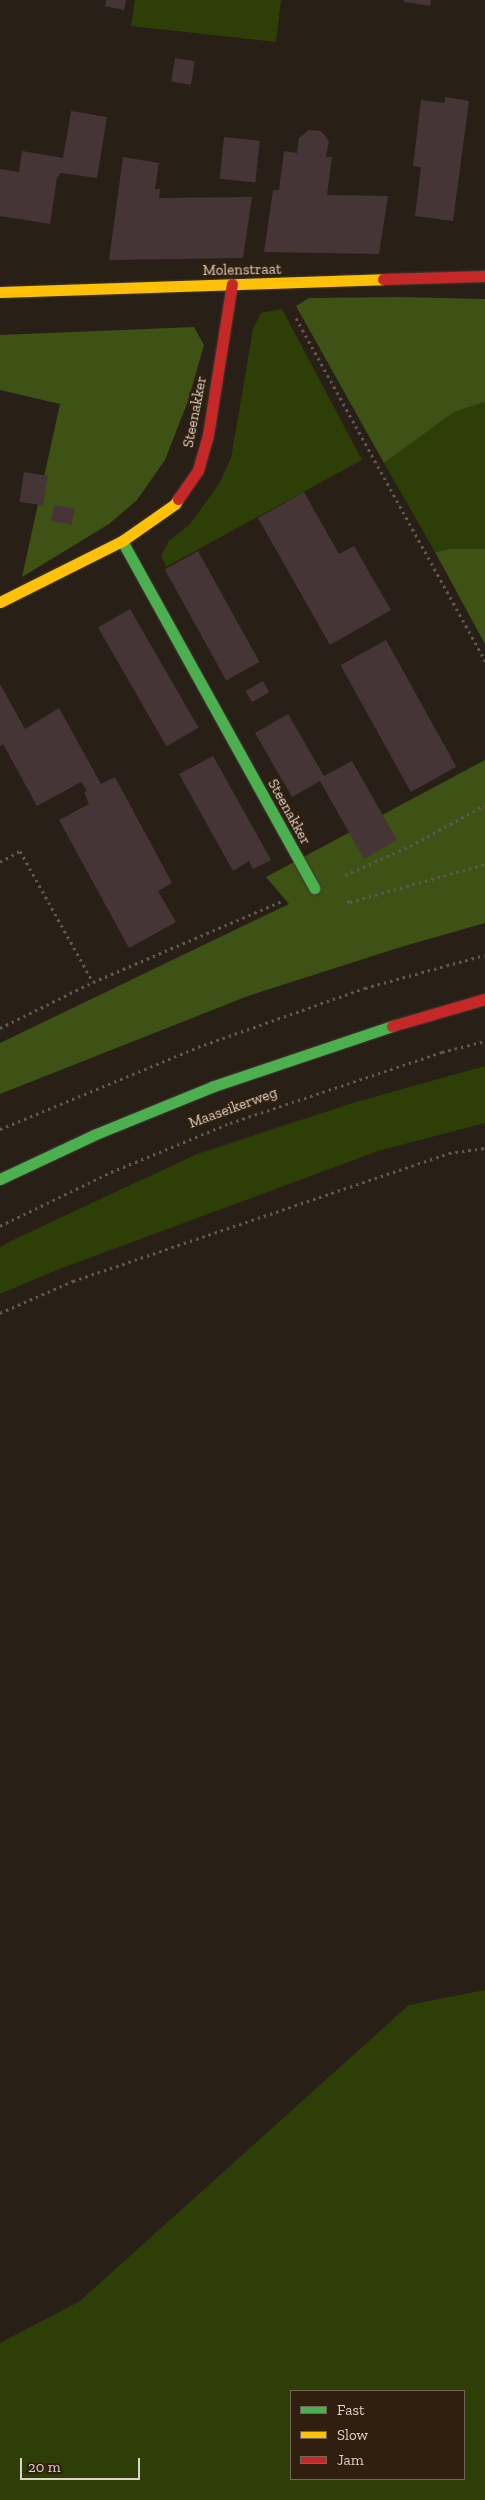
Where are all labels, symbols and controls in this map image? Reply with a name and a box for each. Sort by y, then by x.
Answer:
street label: Molenstraat [202,260,282,280]
street label: Steenakker [179,375,211,449]
street label: Steenakker [264,776,314,848]
street label: Maaseikerweg [186,1084,280,1132]
legend [290,2390,465,2480]
text: Fast [337,2401,365,2419]
text: Slow [337,2426,368,2444]
scale bar [22,2448,142,2480]
text: Jam [337,2451,364,2469]
text: 20 m [28,2458,61,2476]

